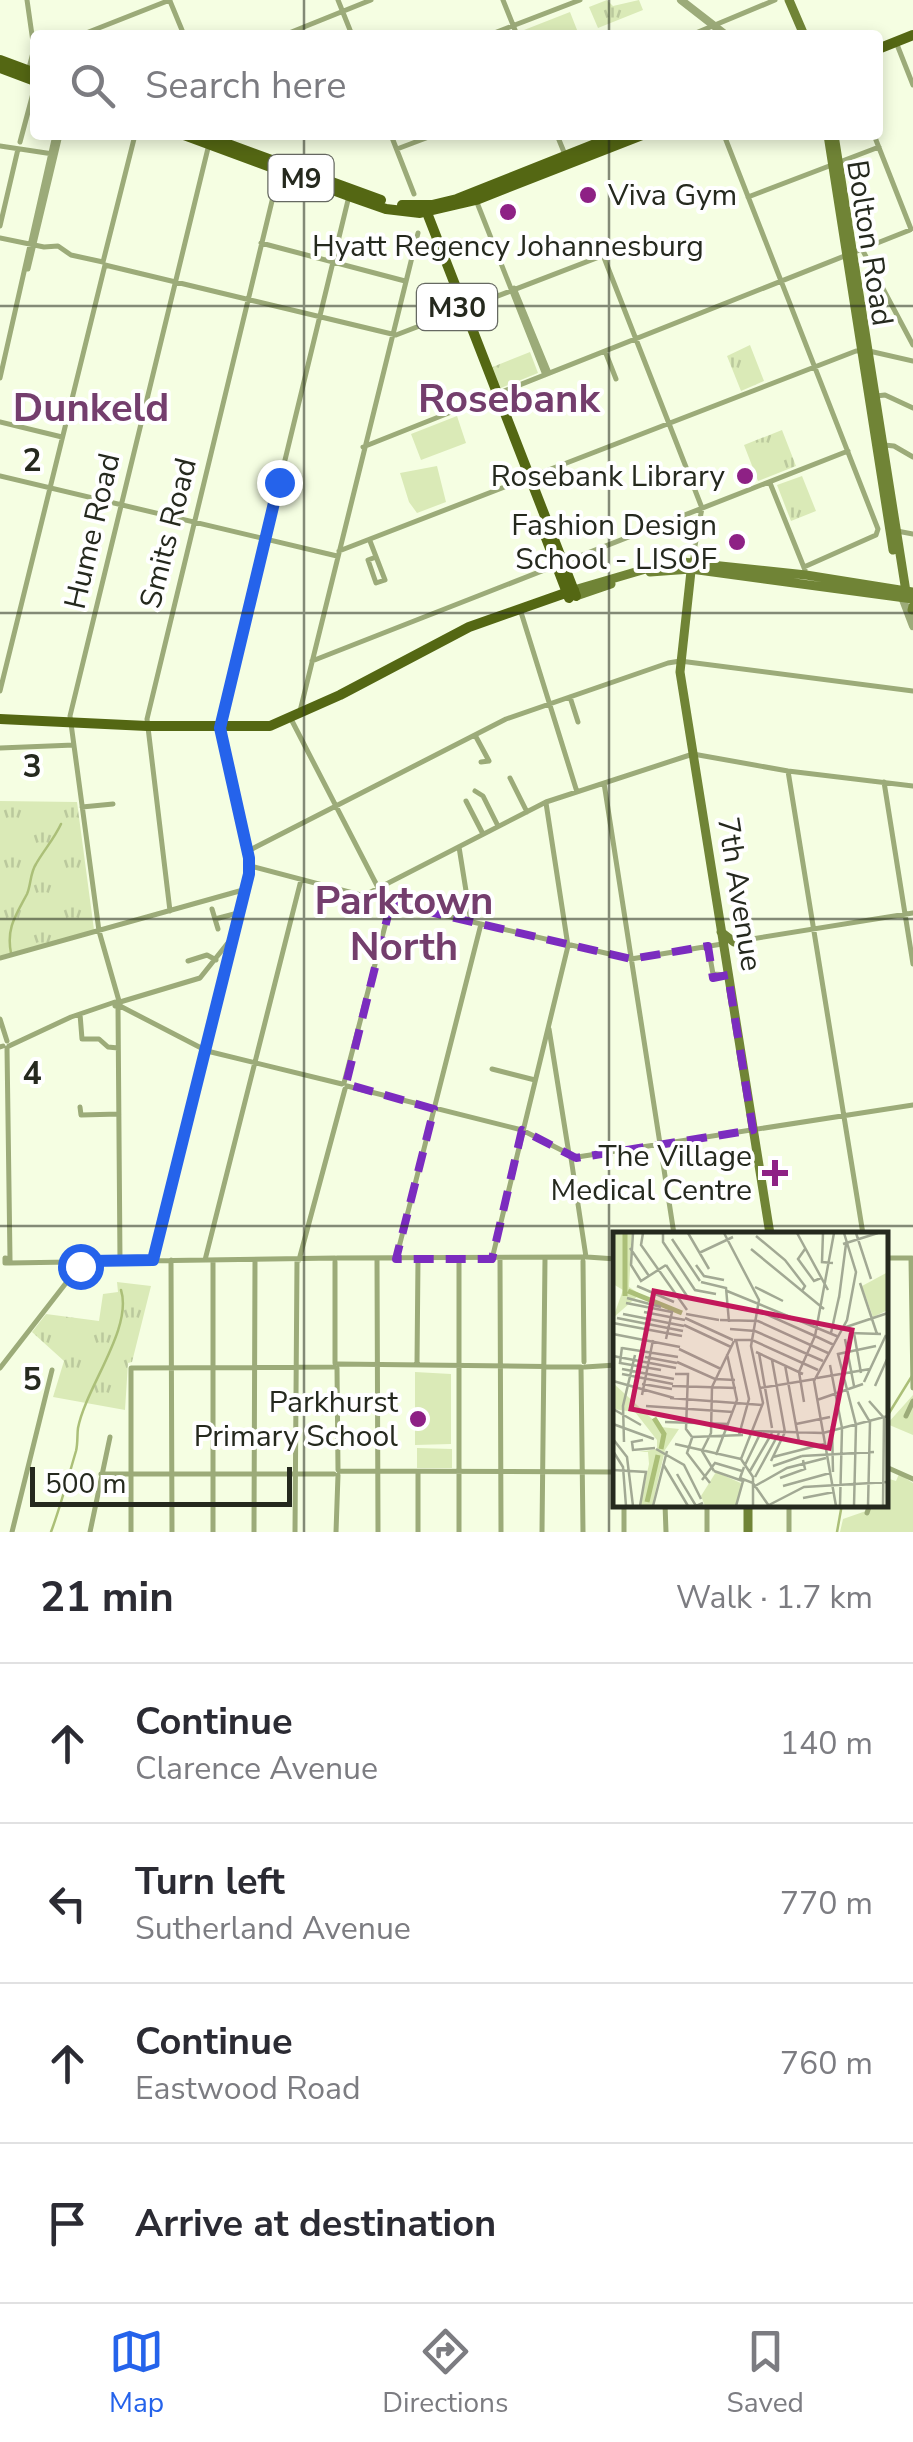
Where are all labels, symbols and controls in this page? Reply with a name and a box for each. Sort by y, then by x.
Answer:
search box [30,30,883,140]
icon: search [65,58,120,113]
text: Search here [145,60,346,111]
road number: M9 [268,155,334,201]
street label: Bolton Road [836,157,903,329]
place label: Viva Gym [607,175,737,216]
marker: Viva Gym [577,184,599,206]
marker: Hyatt Regency Johannesburg [497,201,519,223]
place label: Hyatt Regency Johannesburg [312,226,704,267]
road number: M30 [417,284,497,330]
district label: Rosebank [418,372,601,426]
district label: Dunkeld [13,381,169,435]
text: 2 [22,439,42,482]
street label: Hume Road [55,449,130,613]
street label: Smits Road [130,454,207,613]
place label: Rosebank Library [491,456,726,497]
route end [257,460,303,506]
marker: Rosebank Library [734,465,756,487]
place label: Fashion Design School - LISOF [511,505,717,580]
marker: Fashion Design School - LISOF [726,531,748,553]
text: 3 [22,745,42,788]
street label: 7th Avenue [707,814,772,974]
district label: Parktown North [315,874,493,974]
text: 4 [22,1052,42,1095]
place label: The Village Medical Centre [551,1136,752,1211]
marker: The Village Medical Centre [762,1160,788,1186]
inset map [613,1232,888,1507]
route start [58,1244,104,1290]
text: 5 [22,1358,42,1401]
place label: Parkhurst Primary School [194,1382,398,1457]
marker: Parkhurst Primary School [407,1408,429,1430]
scale bar [30,1462,292,1506]
text: 500 m [45,1465,127,1503]
text: 21 min [40,1569,174,1626]
text: Walk · 1.7 km [676,1576,873,1619]
text: Continue [135,1696,293,1747]
icon: ahead [40,1716,95,1771]
text: 140 m [780,1722,873,1765]
text: Clarence Avenue [135,1747,378,1790]
text: Turn left [135,1856,285,1907]
icon: left [40,1876,95,1931]
text: 770 m [780,1882,873,1925]
text: Sutherland Avenue [135,1907,411,1950]
text: Continue [135,2016,293,2067]
icon: ahead [40,2036,95,2091]
text: 760 m [780,2042,873,2085]
text: Eastwood Road [135,2067,361,2110]
icon: arrive [40,2196,95,2251]
text: Arrive at destination [135,2198,496,2249]
tab: Map [109,2324,164,2422]
tab: Directions [382,2324,508,2422]
tab: Saved [727,2324,804,2422]

